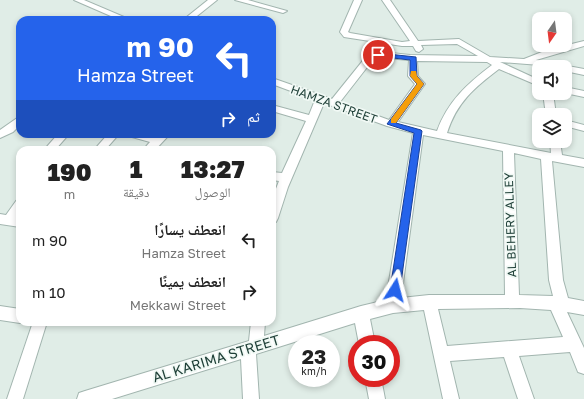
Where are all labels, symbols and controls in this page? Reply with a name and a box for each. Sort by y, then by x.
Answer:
north arrow [532,12,572,52]
map controls [532,12,572,148]
text: 90 m [126,30,194,63]
icon: left [208,32,260,84]
pin [361,38,395,72]
icon: arrive [367,44,389,66]
button: sound [532,60,572,100]
text: Hamza Street [77,64,194,86]
street label: HAMZA STREET [289,81,380,127]
text: ثم [247,107,260,125]
icon: right [217,108,239,130]
button: layers [532,108,572,148]
text: 1 [130,154,143,183]
text: 13:27 [181,154,245,183]
text: 190 [47,157,92,186]
street label: AL BEHERY ALLEY [501,172,519,278]
text: دقيقة [123,184,149,200]
text: الوصول [195,184,231,200]
text: m [64,186,75,202]
text: انعطف يسارًا [154,220,226,238]
icon: left [238,229,260,251]
text: 90 m [32,231,67,249]
text: Hamza Street [142,245,226,261]
position arrow [374,269,416,311]
text: انعطف يمينًا [159,272,226,290]
icon: right [238,281,260,303]
text: 10 m [32,283,66,301]
text: Mekkawi Street [130,297,226,313]
street label: AL KARIMA STREET [150,330,282,385]
speed limit sign: 30 [348,335,400,387]
text: 23 [302,344,326,368]
text: km/h [301,365,327,377]

